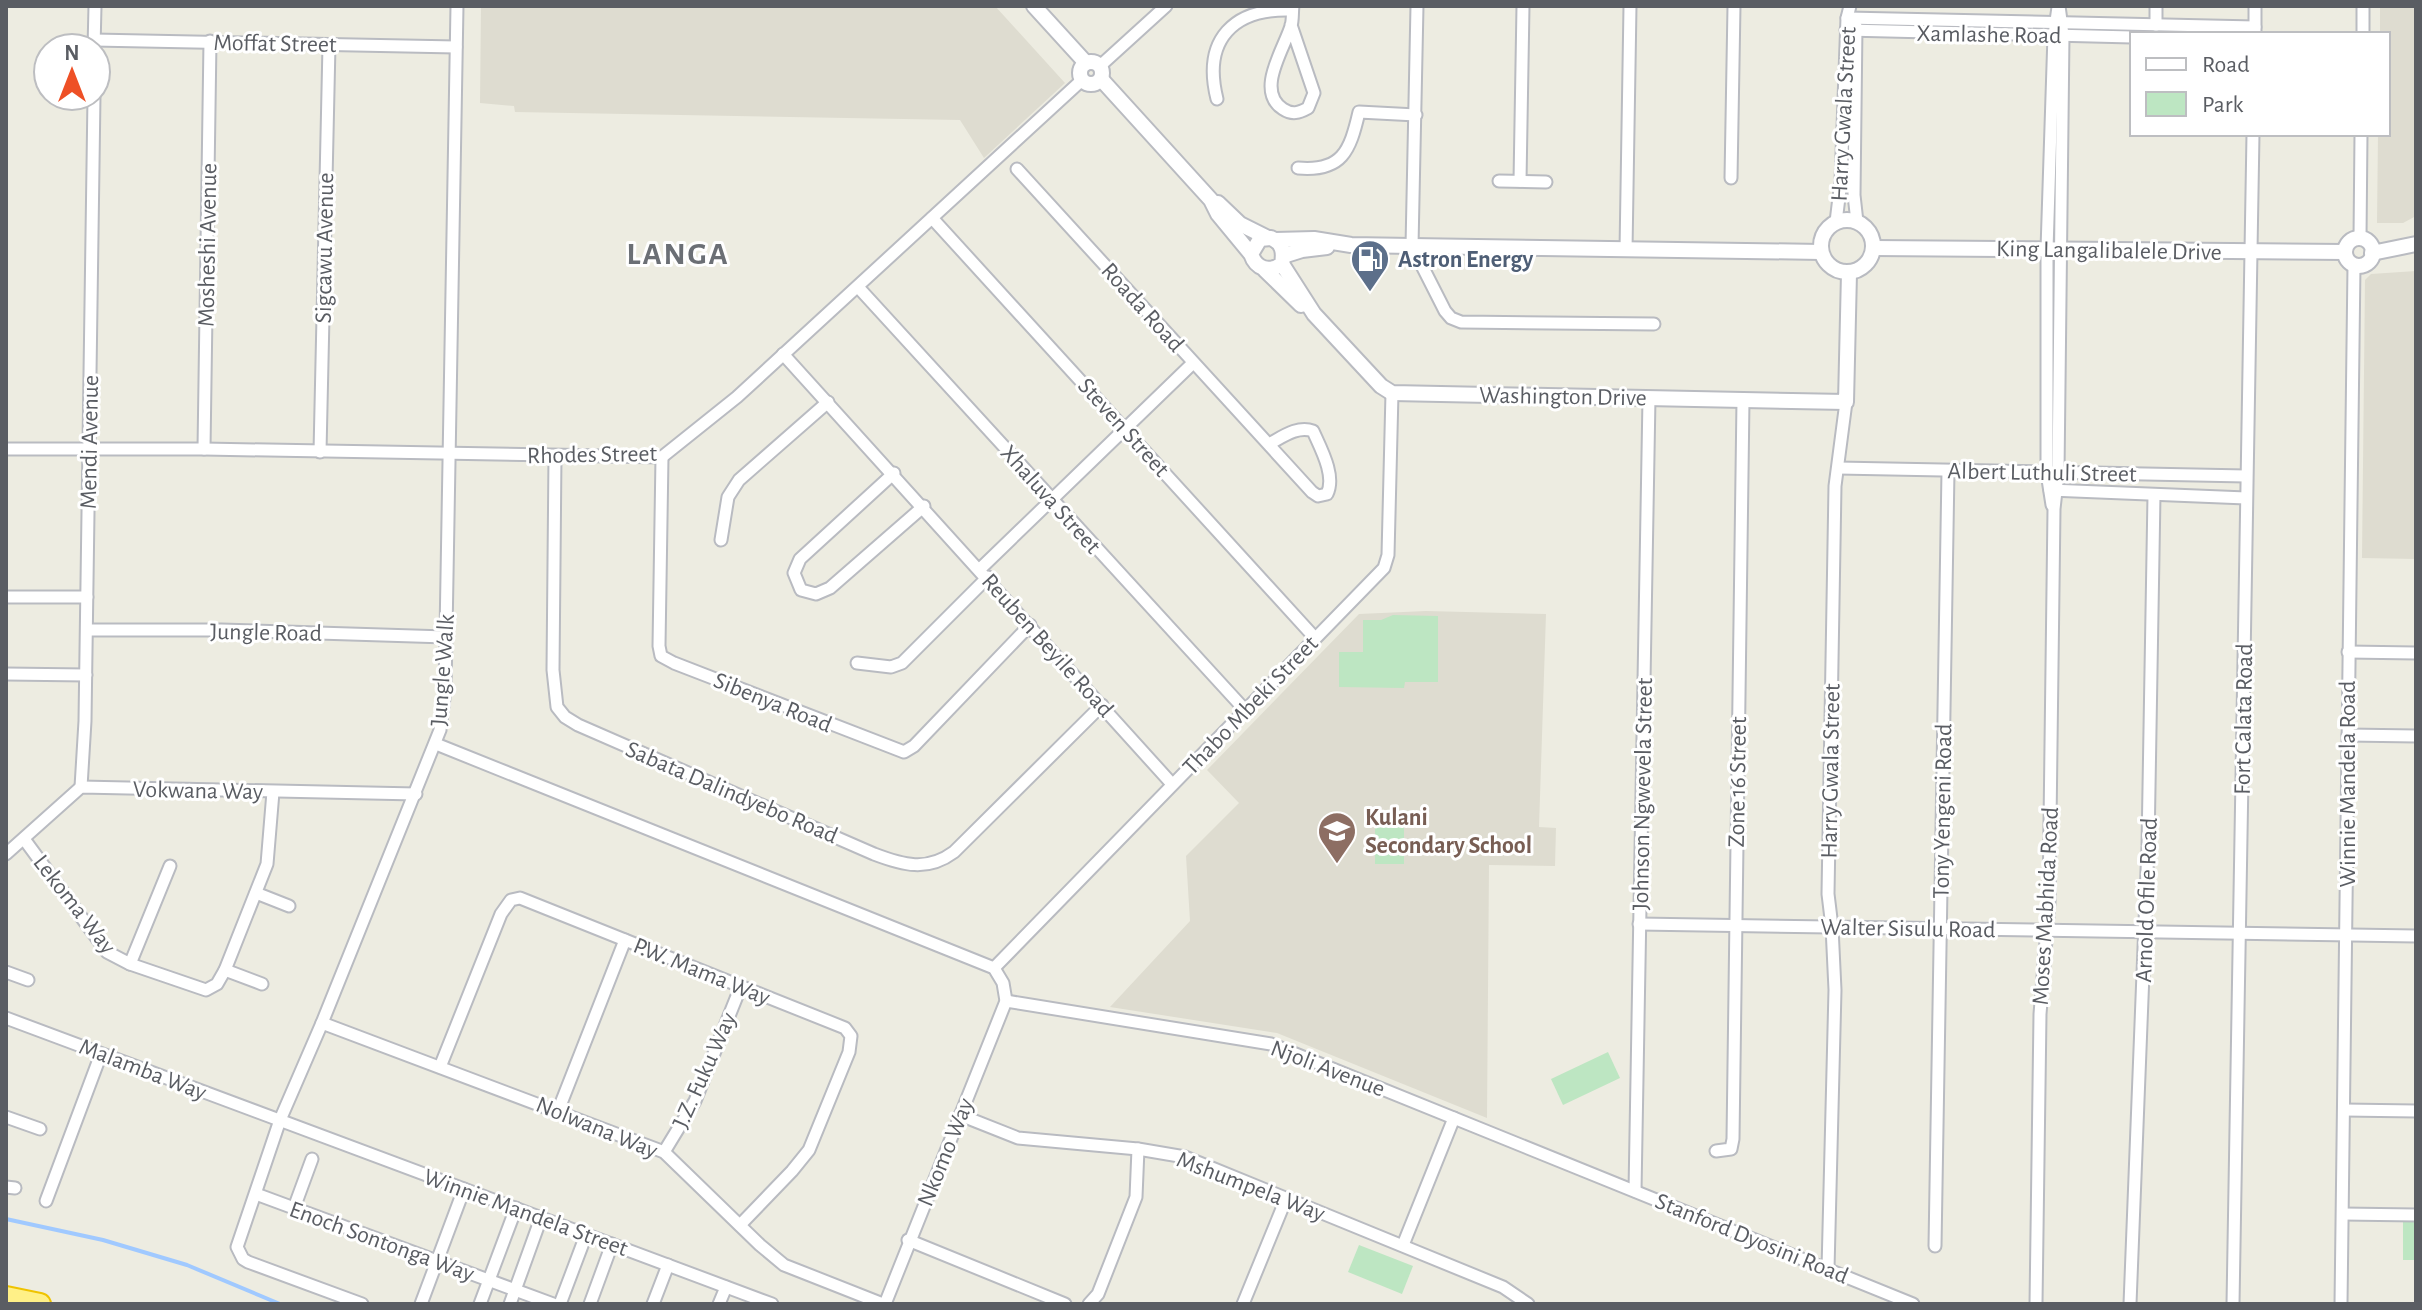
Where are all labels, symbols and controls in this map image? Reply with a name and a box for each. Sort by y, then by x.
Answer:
street label: Xamlashe Road [1916,22,2062,48]
street label: Harry Gwala Street [1827,26,1861,202]
street label: Moffat Street [213,31,337,57]
north arrow [32,32,112,112]
legend [2130,32,2390,136]
text: N [64,42,80,64]
text: Road [2202,53,2250,77]
text: Park [2202,93,2243,117]
street label: Mosheshi Avenue [195,163,221,327]
street label: Sigcawu Avenue [312,172,338,324]
street label: King Langalibalele Drive [1996,237,2222,265]
district label: LANGA [626,238,730,270]
fuel station icon: Astron Energy [1349,238,1391,293]
place label: Astron Energy [1398,248,1534,272]
street label: Roada Road [1096,259,1188,357]
street label: Steven Street [1073,374,1174,482]
street label: Mendi Avenue [77,375,103,509]
street label: Washington Drive [1479,384,1647,410]
street label: Xhaluva Street [996,441,1105,559]
street label: Rhodes Street [527,442,658,468]
street label: Albert Luthuli Street [1947,459,2137,487]
street label: Reuben Beyile Road [977,569,1118,722]
street label: Jungle Walk [427,613,459,727]
street label: Jungle Road [210,620,322,646]
street label: Thabo Mbeki Street [1179,631,1323,780]
street label: Fort Calata Road [2231,643,2257,795]
street label: Sibenya Road [710,668,835,737]
street label: Johnson Ngwevela Street [1629,677,1657,911]
street label: Winnie Mandela Road [2336,681,2360,887]
street label: Harry Gwala Street [1817,683,1845,859]
street label: Zone 16 Street [1725,716,1751,848]
street label: Tony Yengeni Road [1929,723,1957,899]
street label: Sabata Dalindyebo Road [622,737,841,849]
street label: Vokwana Way [133,778,263,804]
place label: Kulani Secondary School [1365,806,1532,858]
street label: Moses Mabhida Road [2029,806,2063,1006]
school or university icon: Kulani Secondary School [1316,810,1358,865]
street label: Arnold Ofile Road [2132,817,2162,983]
street label: Lekoma Way [28,851,120,959]
street label: Walter Sisulu Road [1820,915,1996,943]
street label: P.W. Mama Way [630,934,773,1010]
street label: J.Z. Fuku Way [669,1009,741,1132]
street label: Malamba Way [76,1035,210,1105]
street label: Njoli Avenue [1267,1036,1388,1102]
street label: Nolwana Way [532,1093,661,1163]
street label: Nkomo Way [913,1095,979,1210]
street label: Mshumpela Way [1173,1148,1328,1226]
street label: Winnie Mandela Street [420,1165,631,1261]
street label: Stanford Dyosini Road [1652,1189,1852,1289]
street label: Enoch Sontonga Way [286,1197,477,1287]

